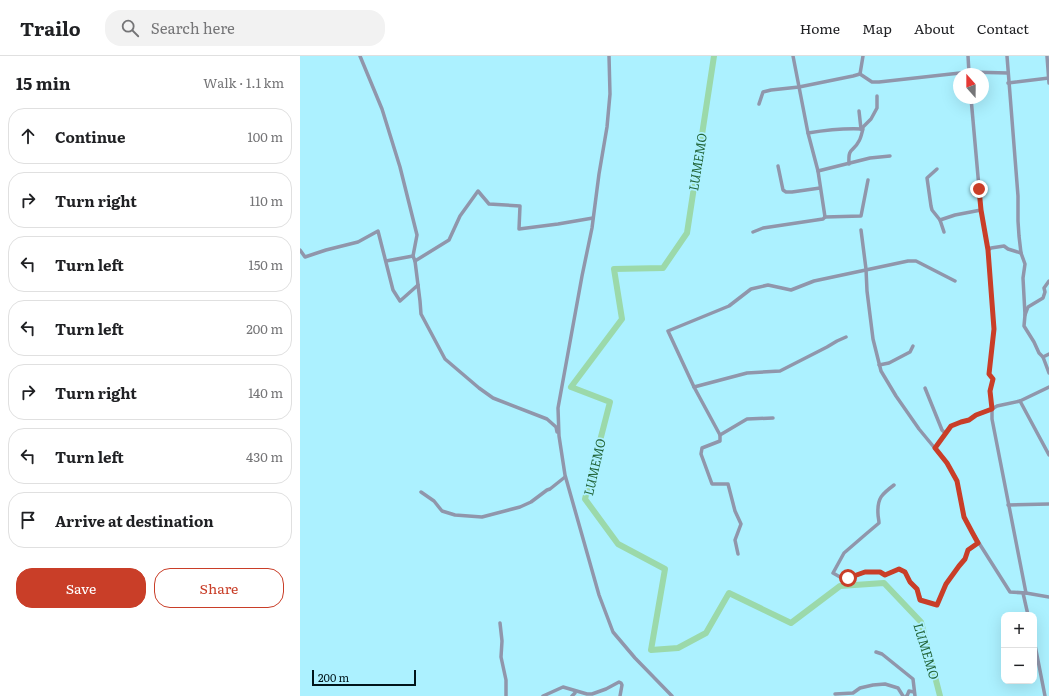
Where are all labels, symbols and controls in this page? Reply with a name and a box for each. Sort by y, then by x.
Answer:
search box [105,10,385,46]
text: Trailo [20,14,81,42]
text: Search here [151,16,235,39]
icon: search [119,17,141,39]
text: Home [800,18,840,38]
text: Map [862,18,892,38]
text: About [914,18,955,38]
text: Contact [977,18,1029,38]
north arrow [953,68,989,104]
text: 15 min [16,70,71,95]
text: Walk · 1.1 km [203,73,284,92]
icon: ahead [17,125,39,147]
text: Continue [55,125,125,148]
text: 100 m [247,127,283,146]
water label: LUMEMO [683,132,711,192]
route end [970,180,988,198]
icon: right [17,189,39,211]
text: Turn right [55,189,137,212]
text: 110 m [250,191,283,210]
icon: left [17,253,39,275]
text: Turn left [55,253,124,276]
text: 150 m [248,255,283,274]
icon: left [17,317,39,339]
text: Turn left [55,317,124,340]
text: 200 m [246,319,283,338]
icon: right [17,381,39,403]
text: Turn right [55,381,137,404]
text: 140 m [248,383,283,402]
water label: LUMEMO [578,437,610,497]
icon: left [17,445,39,467]
text: Turn left [55,445,124,468]
text: 430 m [246,447,283,466]
icon: arrive [17,509,39,531]
text: Arrive at destination [55,509,214,532]
button: Save [16,568,146,608]
button: Share [154,568,284,608]
route start [839,569,857,587]
map controls [1001,612,1037,684]
button: + [1001,612,1037,648]
water label: LUMEMO [909,620,945,682]
button: − [1001,648,1037,684]
scale bar [312,668,416,687]
text: 200 m [318,669,349,685]

